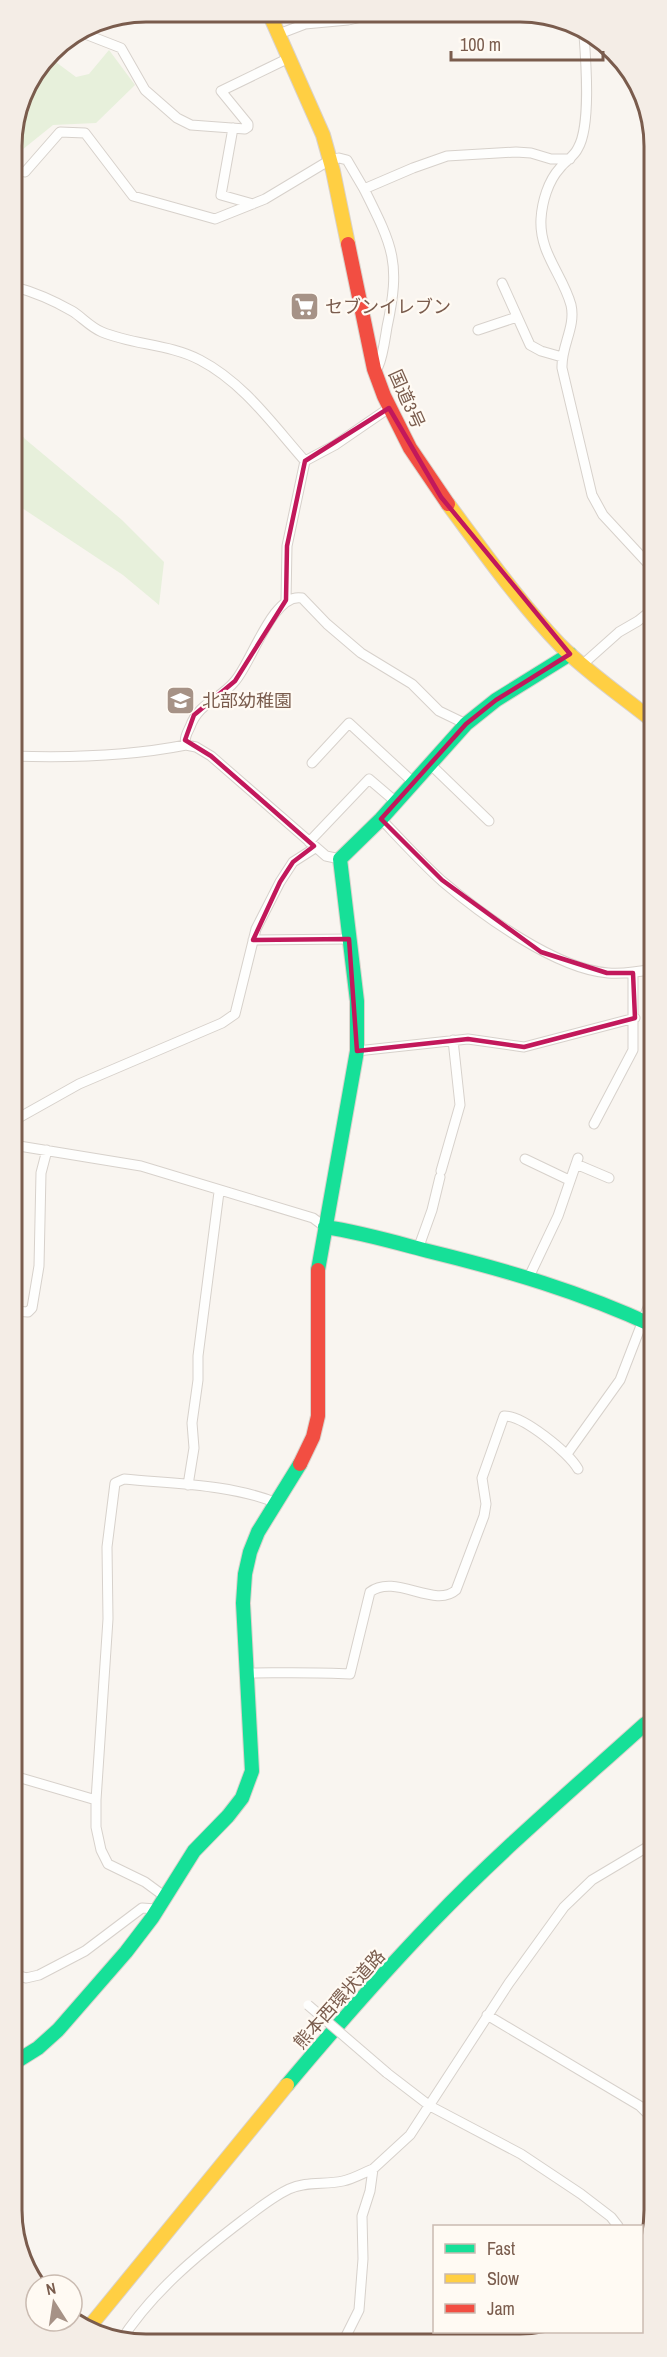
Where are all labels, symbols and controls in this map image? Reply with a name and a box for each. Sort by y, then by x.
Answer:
scale bar [451,24,602,62]
text: 100 m [460,32,501,57]
supermarket icon: セブンイレブン [288,290,320,322]
place label: セブンイレブン [325,294,451,319]
street label: 国道3号 [383,365,431,433]
school or university icon: 北部幼稚園 [165,684,197,716]
place label: 北部幼稚園 [202,688,292,713]
street label: 熊本西環状道路 [288,1944,390,2054]
legend [433,2225,643,2333]
text: Fast [487,2236,515,2261]
text: Slow [487,2266,519,2291]
north arrow [24,2273,84,2333]
text: N [44,2277,58,2300]
text: Jam [487,2296,515,2321]

